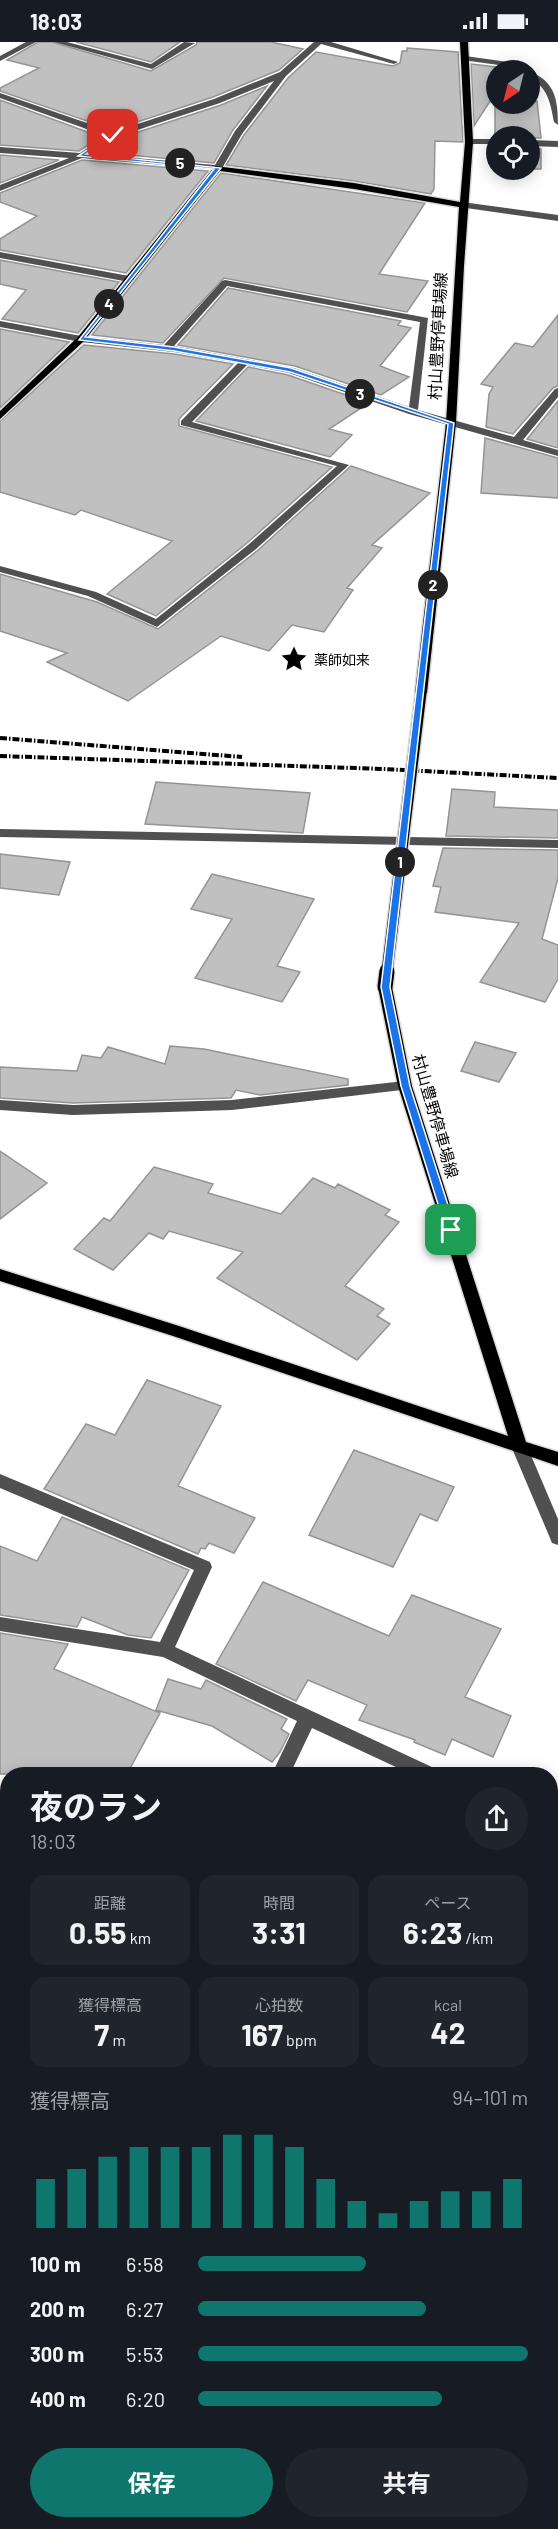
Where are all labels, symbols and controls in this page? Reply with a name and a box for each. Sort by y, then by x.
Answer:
text: 18:03 [30,8,82,34]
north arrow [486,60,540,114]
map controls [486,60,540,180]
pin [87,109,138,160]
icon: check [96,118,129,151]
button: locate [486,126,540,180]
pin: 5 [165,148,195,178]
text: 5 [176,153,184,172]
street label: 村山豊野停車場線 [424,272,450,400]
pin: 4 [94,289,124,319]
text: 4 [104,294,114,313]
pin: 3 [345,379,375,409]
text: 3 [356,384,364,403]
pin: 2 [418,570,448,600]
text: 2 [429,575,437,594]
place icon: 薬師如来 [279,644,309,674]
place label: 薬師如来 [314,651,370,668]
pin: 1 [385,847,415,877]
text: 1 [397,852,403,871]
street label: 村山豊野停車場線 [409,1052,463,1180]
pin [425,1204,476,1255]
icon: arrive [434,1213,467,1246]
text: 夜のラン [30,1786,162,1826]
button: share [465,1787,528,1850]
text: 18:03 [30,1829,76,1853]
text: 距離 [94,1893,126,1912]
text: 時間 [263,1893,295,1912]
text: ペース [424,1893,472,1912]
text: 0.55 [69,1914,127,1950]
text: 3:31 [252,1914,306,1950]
text: 6:23 [403,1914,462,1950]
text: km [127,1928,151,1947]
text: /km [462,1928,493,1947]
text: 獲得標高 [78,1995,142,2014]
text: 心拍数 [255,1995,303,2014]
text: kcal [434,1995,462,2014]
text: 42 [431,2014,465,2050]
text: 7 [94,2016,109,2052]
text: 167 [241,2016,283,2052]
text: m [109,2030,126,2049]
text: bpm [283,2030,317,2049]
text: 94–101 m [452,2085,528,2109]
text: 獲得標高 [30,2088,110,2112]
text: 100 m [30,2252,81,2276]
text: 6:58 [126,2252,164,2276]
text: 200 m [30,2297,85,2321]
text: 6:27 [126,2297,163,2321]
text: 300 m [30,2342,84,2366]
text: 5:53 [126,2342,164,2366]
text: 400 m [30,2387,86,2411]
text: 6:20 [126,2387,165,2411]
button: 保存 [30,2448,273,2517]
button: 共有 [285,2448,528,2517]

